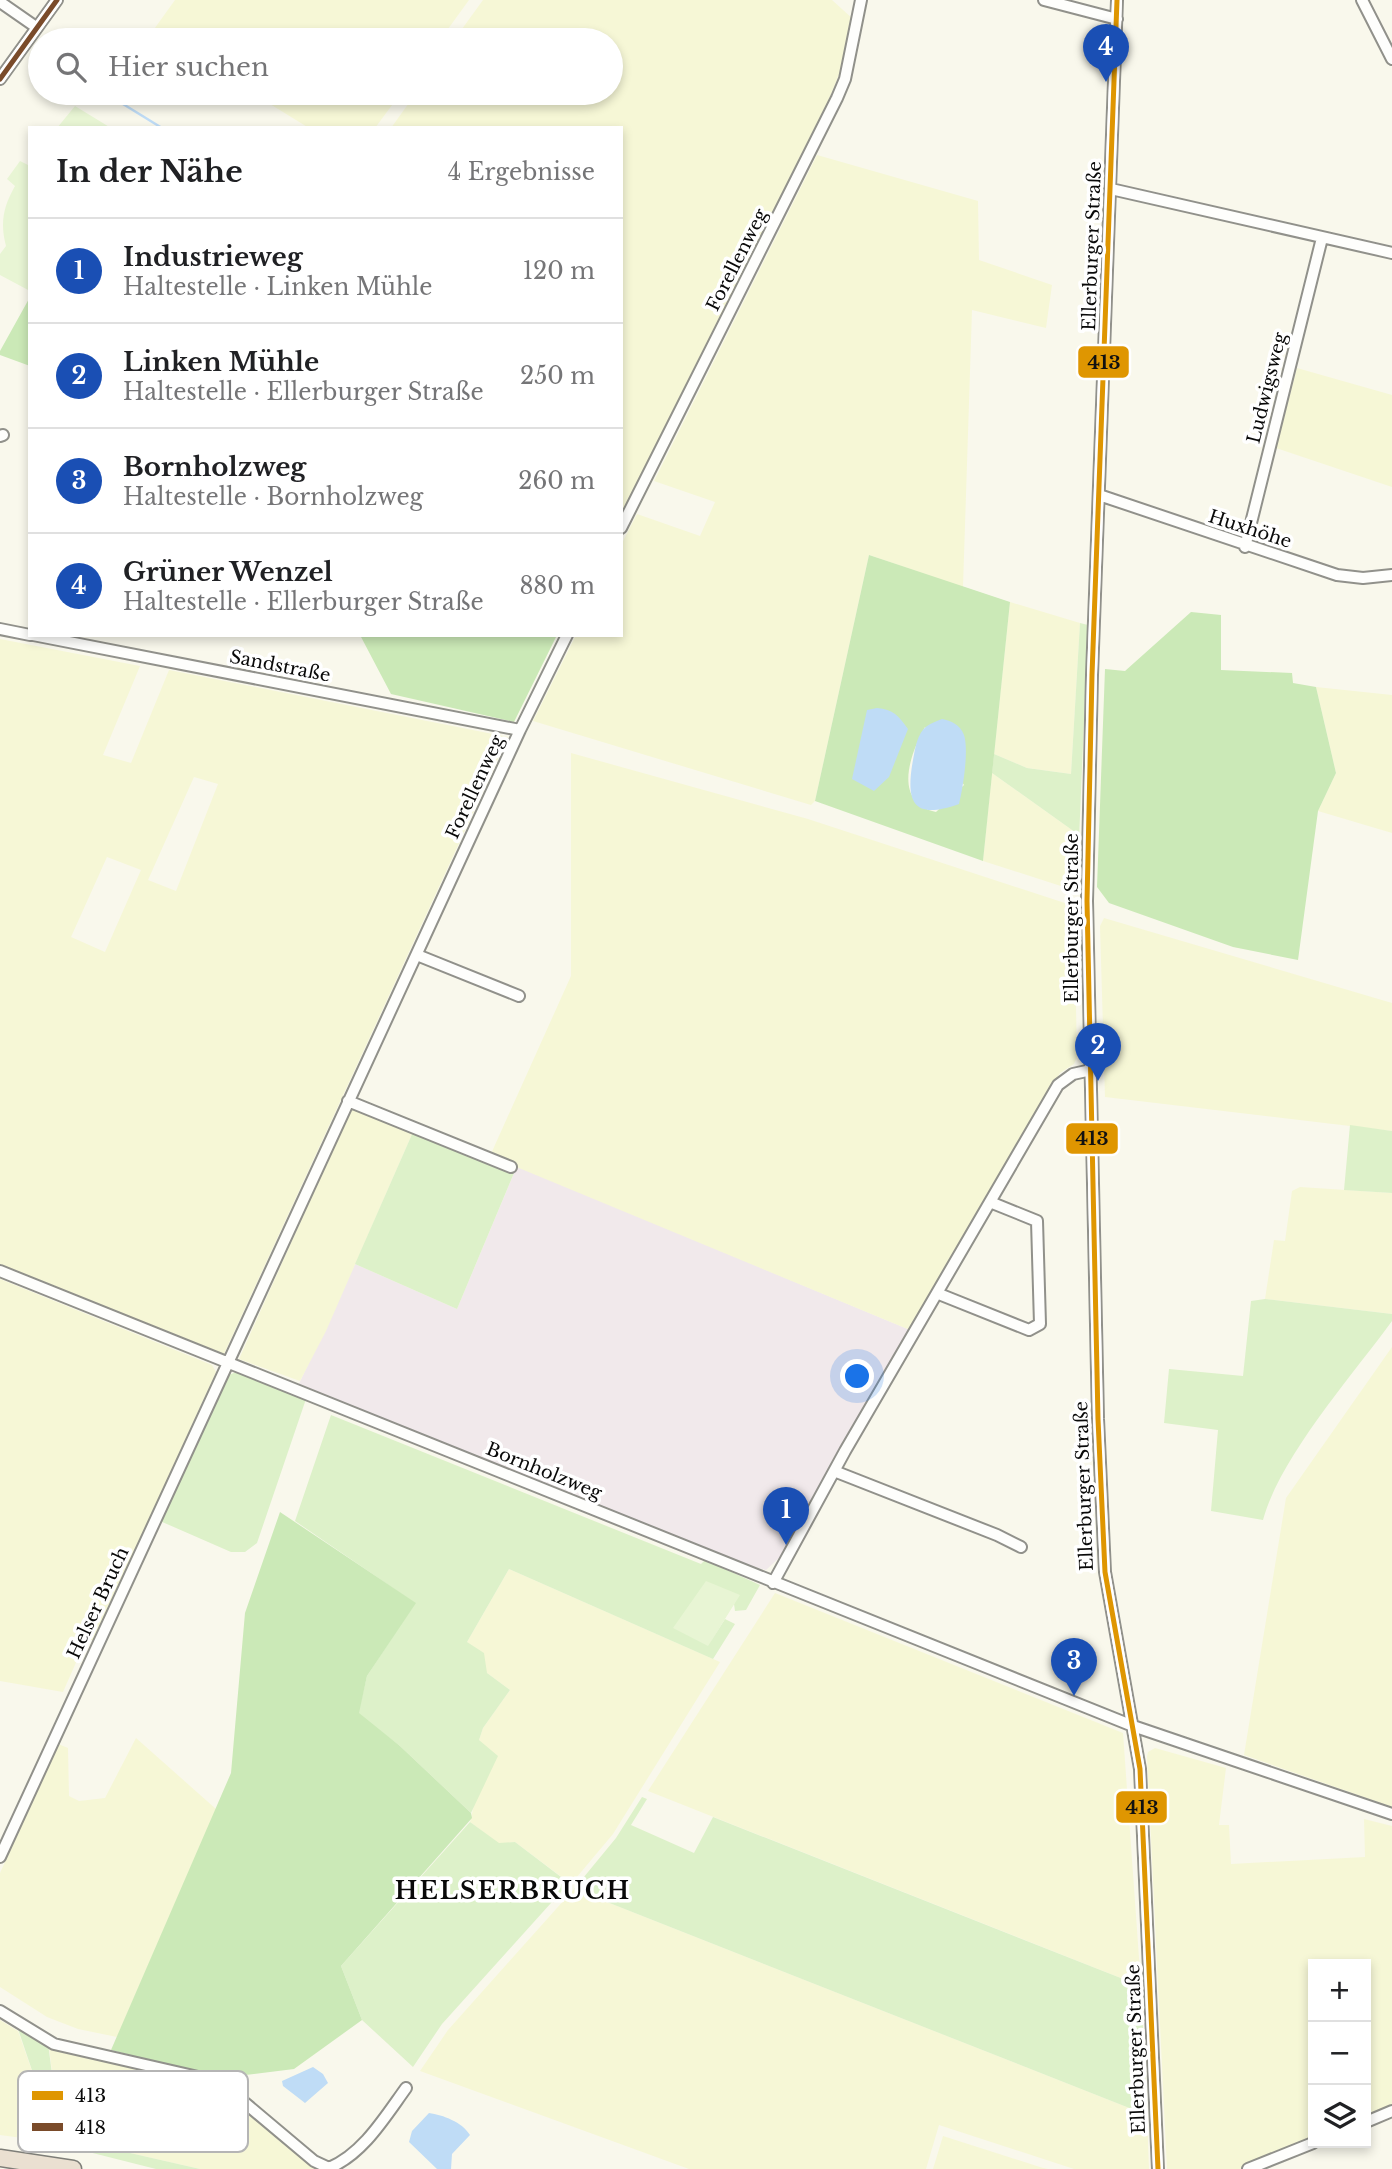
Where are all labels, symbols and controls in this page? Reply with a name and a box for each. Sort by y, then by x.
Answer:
pin: 4 [1083,24,1129,82]
search box [28,28,623,105]
icon: search [52,48,90,86]
text: Hier suchen [108,51,269,83]
text: In der Nähe [56,153,243,190]
text: 4 Ergebnisse [448,158,595,186]
street label: Ellerburger Straße [1078,161,1106,331]
street label: Forellenweg [702,205,772,315]
text: Industrieweg [123,241,303,273]
text: 1 [74,257,84,285]
text: 120 m [523,257,595,285]
text: Haltestelle · Linken Mühle [123,273,432,301]
street label: Ludwigsweg [1243,330,1291,446]
line badge: 413 [1077,345,1130,379]
text: Linken Mühle [123,346,319,378]
text: 413 [1087,351,1121,374]
text: 2 [72,362,86,390]
text: 250 m [520,362,595,390]
text: Haltestelle · Ellerburger Straße [123,378,484,406]
text: Bornholzweg [123,451,306,483]
text: 3 [72,467,86,495]
text: 260 m [518,467,595,495]
text: Haltestelle · Bornholzweg [123,483,423,511]
street label: Huxhöhe [1206,505,1294,553]
text: Grüner Wenzel [123,556,333,588]
text: 4 [71,572,87,600]
text: 880 m [519,572,595,600]
text: Haltestelle · Ellerburger Straße [123,588,484,616]
street label: Sandstraße [228,645,332,687]
street label: Forellenweg [441,731,509,842]
street label: Ellerburger Straße [1061,833,1083,1003]
pin: 2 [1075,1023,1121,1081]
line badge: 413 [1065,1122,1119,1155]
text: 413 [1075,1127,1109,1150]
your location [840,1359,874,1393]
street label: Ellerburger Straße [1070,1401,1098,1571]
street label: Bornholzweg [483,1438,605,1504]
pin: 1 [763,1487,809,1545]
street label: Helser Bruch [63,1544,133,1662]
pin: 3 [1051,1638,1097,1696]
line badge: 413 [1115,1790,1168,1824]
text: 413 [1125,1796,1159,1819]
district label: HELSERBRUCH [395,1876,631,1905]
map controls [1308,1959,1371,2148]
button: + [1308,1959,1371,2022]
street label: Ellerburger Straße [1122,1964,1150,2134]
button: − [1308,2022,1371,2085]
legend [18,2071,248,2152]
text: 413 [75,2084,106,2107]
button: layers [1308,2085,1371,2148]
text: 418 [75,2116,106,2139]

